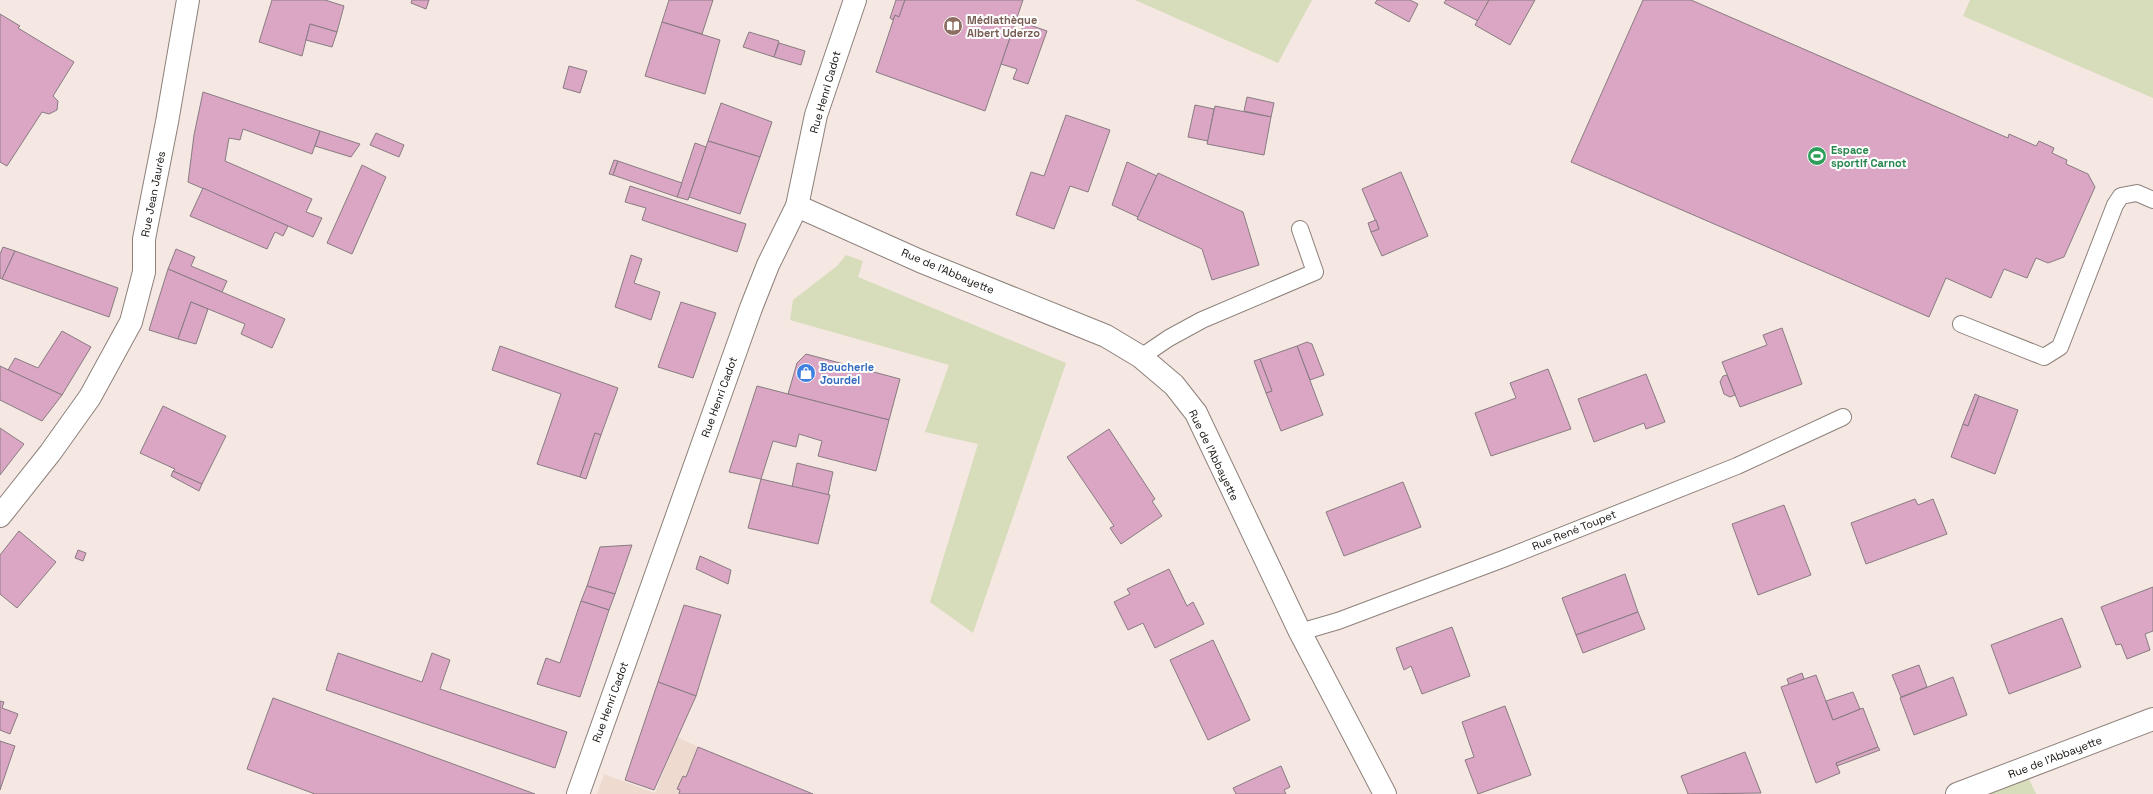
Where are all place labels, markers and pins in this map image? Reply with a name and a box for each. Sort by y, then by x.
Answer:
place label: Médiathèque Albert Uderzo [967,13,1040,40]
library icon: Médiathèque Albert Uderzo [942,15,964,37]
place label: Espace sportif Carnot [1831,143,1907,170]
sports icon: Espace sportif Carnot [1806,145,1828,167]
place label: Boucherie Jourdel [820,360,874,387]
shop icon: Boucherie Jourdel [795,362,817,384]

